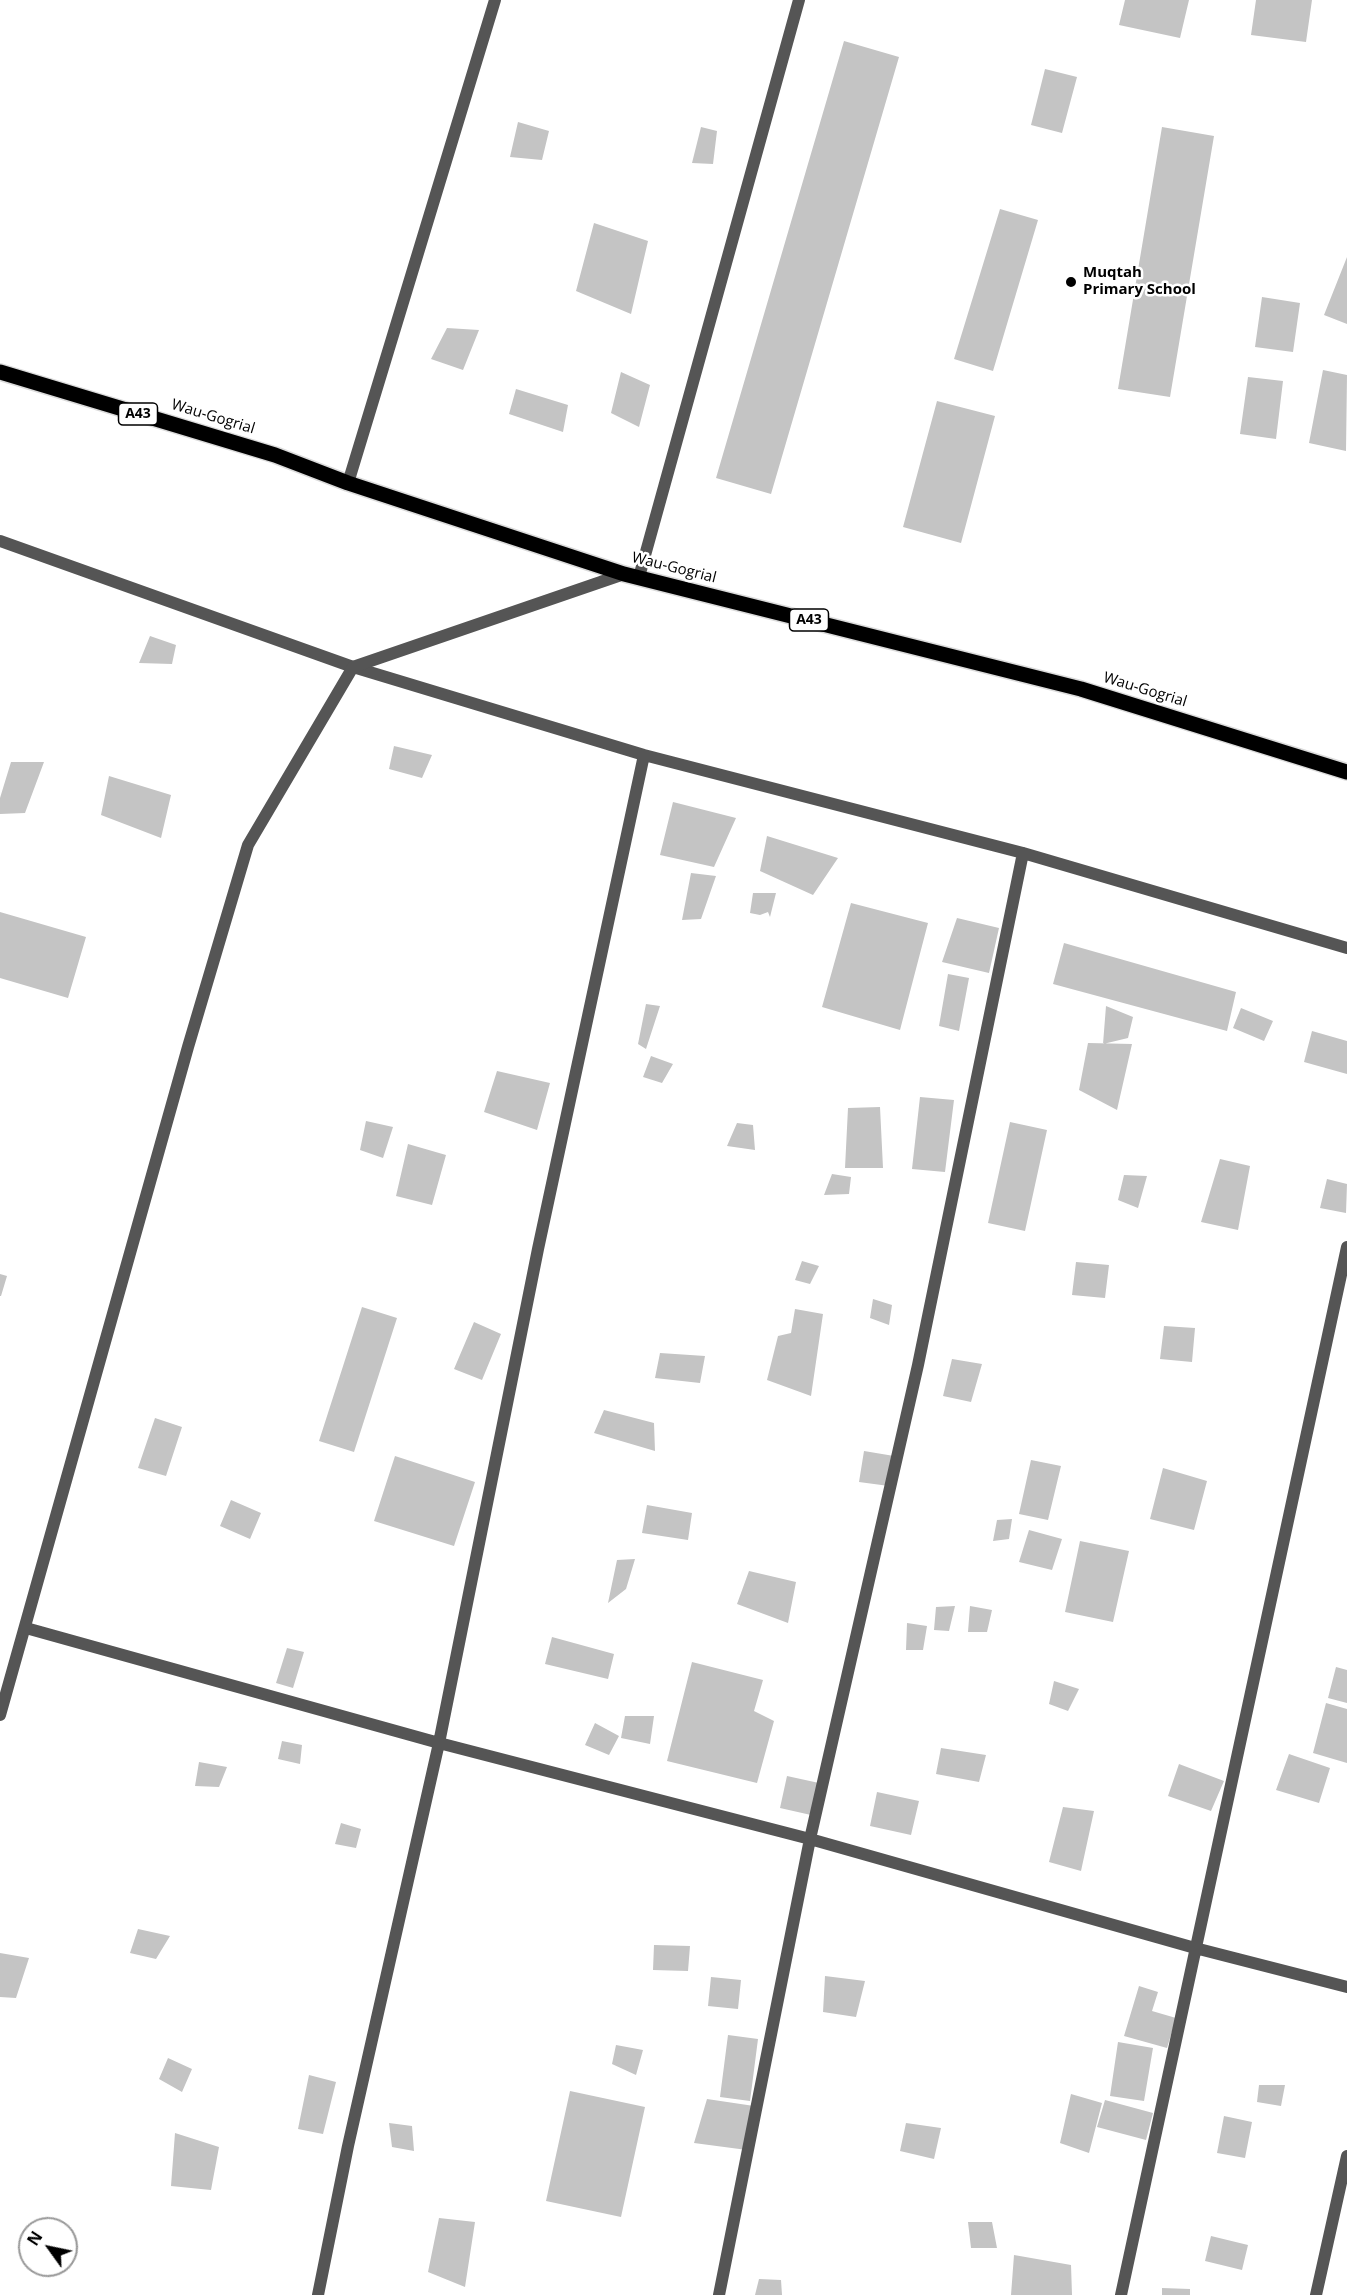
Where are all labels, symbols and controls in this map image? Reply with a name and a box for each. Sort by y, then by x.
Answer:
place label: Muqtah Primary School [1083,264,1196,299]
marker: Muqtah Primary School [1064,275,1078,289]
street label: Wau-Gogrial [169,396,257,438]
road number: A43 [118,403,158,425]
street label: Wau-Gogrial [630,549,718,587]
road number: A43 [790,609,828,631]
street label: Wau-Gogrial [1101,669,1189,711]
north arrow [18,2217,78,2277]
text: N [22,2227,47,2250]

